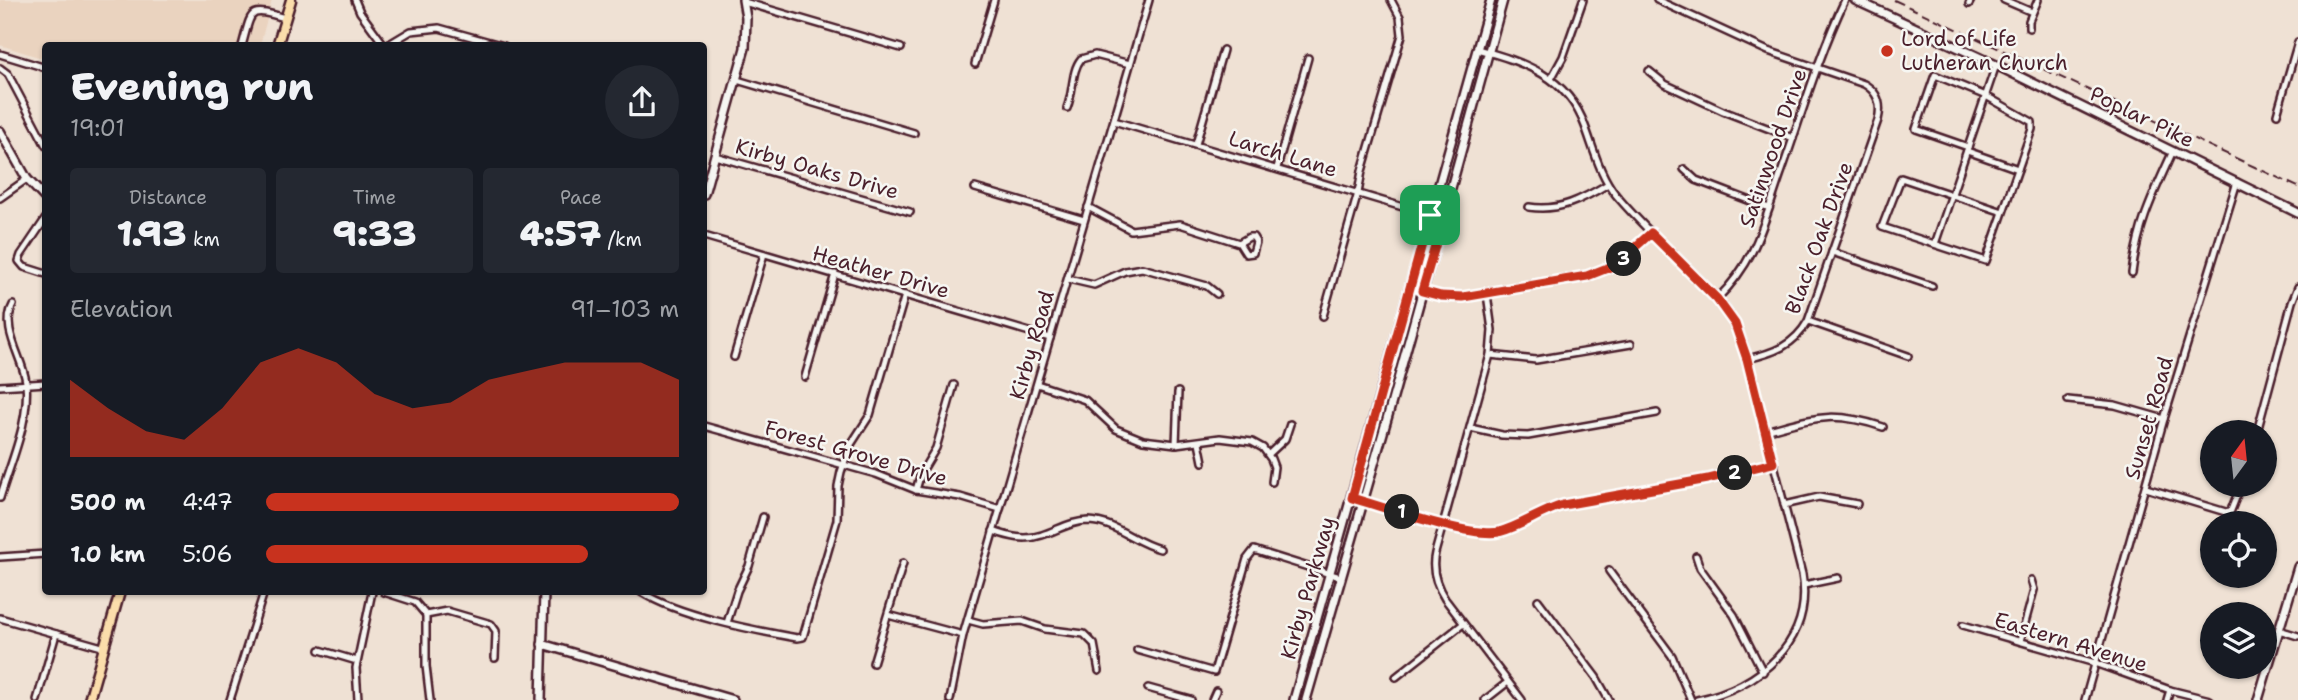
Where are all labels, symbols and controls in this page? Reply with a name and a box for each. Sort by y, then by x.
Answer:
place label: Lord of Life Lutheran Church [1901,25,2068,77]
marker: Lord of Life Lutheran Church [1879,43,1895,59]
text: Evening run [70,61,313,112]
button: share [605,65,679,139]
street label: Satinwood Drive [1733,65,1813,231]
street label: Poplar Pike [2085,80,2199,154]
text: 19:01 [70,113,125,143]
street label: Larch Lane [1225,124,1341,184]
street label: Kirby Oaks Drive [732,132,902,206]
street label: Black Oak Drive [1778,158,1860,318]
text: Distance [129,185,207,210]
text: Time [353,185,396,210]
text: Pace [560,185,602,210]
pin [1400,185,1460,245]
icon: arrive [1411,196,1449,234]
text: 1.93 [116,210,186,257]
text: 9:33 [332,210,417,257]
text: 4:57 [520,210,601,257]
text: km [186,227,220,252]
text: /km [601,227,642,252]
street label: Heather Drive [809,239,953,305]
pin: 3 [1606,242,1642,276]
text: 3 [1617,246,1630,271]
street label: Kirby Road [1003,287,1061,403]
text: Elevation [70,294,173,324]
text: 91–103 m [570,294,679,324]
street label: Sunset Road [2118,353,2180,483]
street label: Forest Grove Drive [761,414,951,492]
north arrow [2200,420,2277,497]
map controls [2200,420,2277,679]
pin: 2 [1718,456,1752,490]
text: 2 [1728,460,1741,485]
text: 500 m [70,487,145,517]
text: 4:47 [182,487,233,517]
pin: 1 [1384,494,1420,530]
text: 1 [1397,499,1406,524]
button: locate [2200,511,2277,588]
street label: Kirby Parkway [1274,513,1342,663]
text: 1.0 km [70,539,145,569]
text: 5:06 [182,539,233,569]
button: layers [2200,602,2277,679]
street label: Eastern Avenue [1991,605,2151,679]

